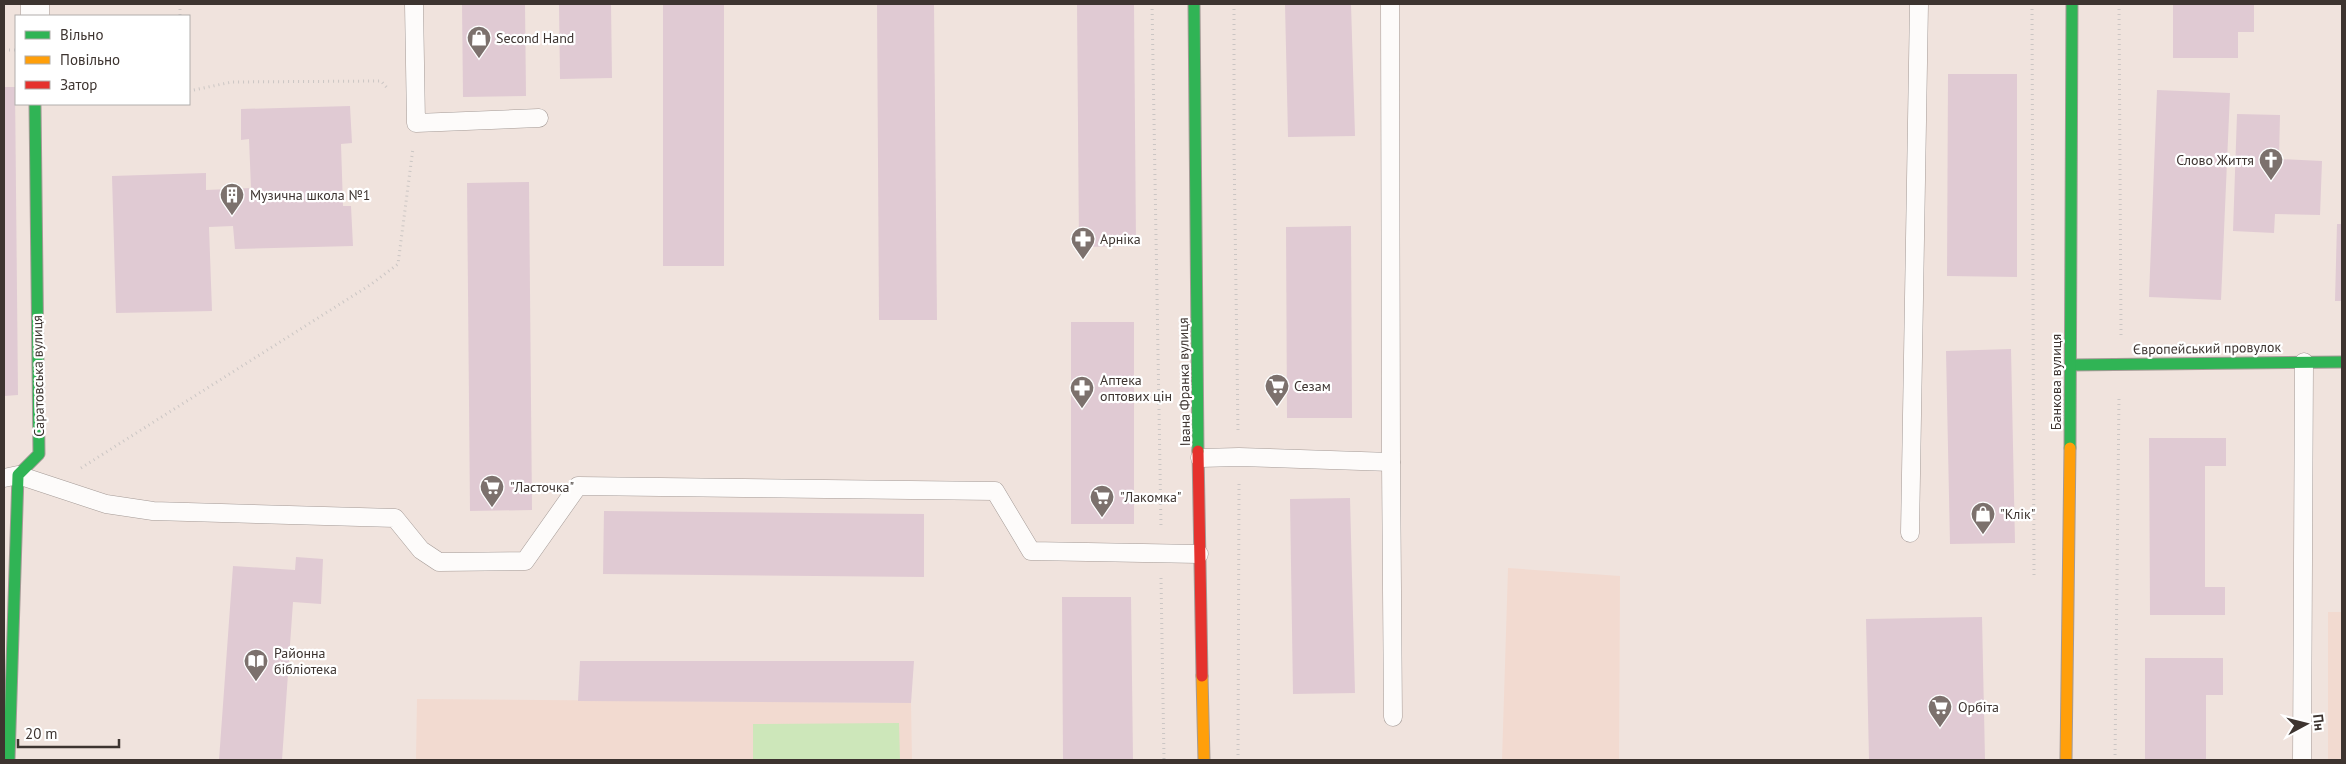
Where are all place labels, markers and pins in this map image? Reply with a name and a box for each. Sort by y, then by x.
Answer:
shop icon: Second Hand [466,25,492,59]
place label: Second Hand [496,29,574,47]
church icon: Слово Життя [2258,147,2284,181]
place label: Слово Життя [2176,151,2254,169]
building icon: Музична школа №1 [219,182,245,216]
place label: Музична школа №1 [250,186,370,204]
pharmacy icon: Арніка [1070,226,1096,260]
place label: Арніка [1100,230,1141,248]
place label: Аптека оптових цін [1100,371,1172,405]
supermarket icon: Сезам [1264,373,1290,407]
pharmacy icon: Аптека оптових цін [1069,375,1095,409]
place label: Сезам [1294,377,1331,395]
supermarket icon: "Ласточка" [479,474,505,508]
place label: "Ласточка" [510,478,574,496]
supermarket icon: "Лакомка" [1089,484,1115,518]
place label: "Лакомка" [1120,488,1182,506]
shop icon: "Клік" [1970,501,1996,535]
place label: "Клік" [2000,505,2035,523]
place label: Районна бібліотека [274,644,337,678]
library icon: Районна бібліотека [243,648,269,682]
supermarket icon: Орбіта [1927,694,1953,728]
place label: Орбіта [1958,698,1999,716]

